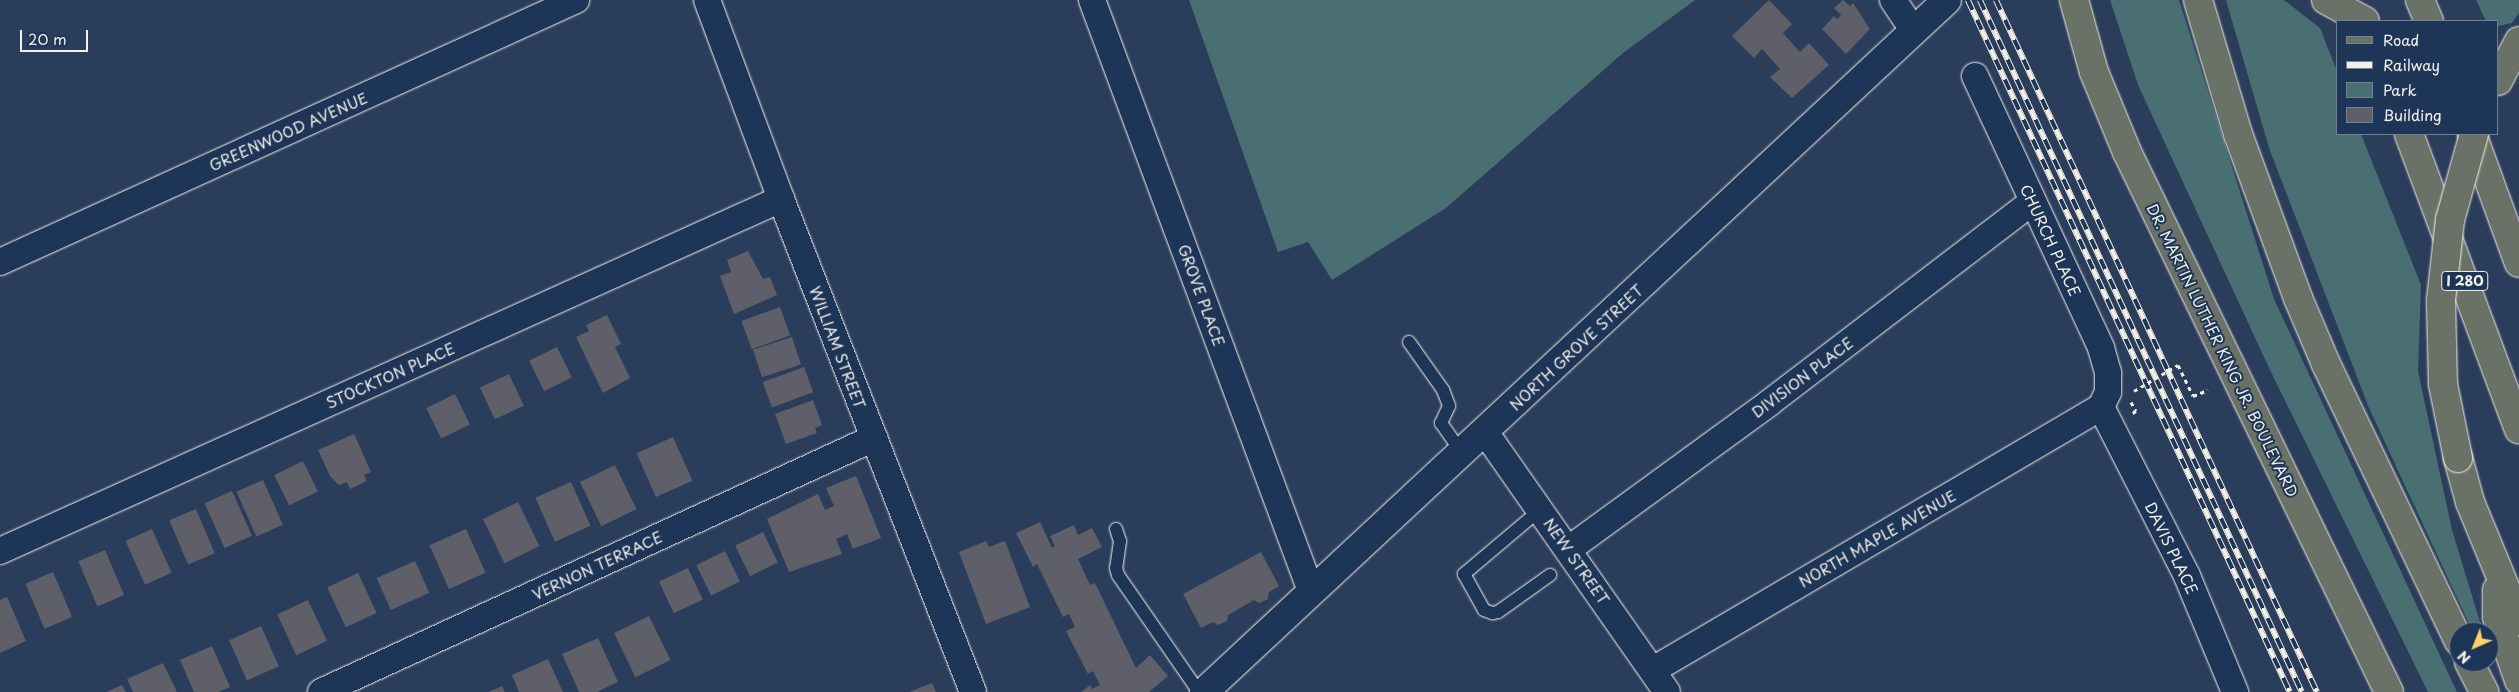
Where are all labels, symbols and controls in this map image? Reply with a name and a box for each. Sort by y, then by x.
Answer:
scale bar [22,20,90,52]
legend [2336,20,2499,135]
text: 20 m [28,27,67,50]
text: Road [2383,28,2419,51]
text: Railway [2383,53,2440,76]
text: Park [2383,78,2417,101]
street label: GREENWOOD AVENUE [206,88,370,174]
text: Building [2383,103,2442,126]
street label: CHURCH PLACE [2017,181,2085,299]
street label: DR. MARTIN LUTHER KING JR. BOULEVARD [2143,198,2303,502]
street label: GROVE PLACE [1175,241,1229,349]
road number: I 280 [2440,270,2490,292]
street label: NORTH GROVE STREET [1505,280,1647,414]
street label: WILLIAM STREET [806,282,870,412]
street label: DIVISION PLACE [1748,333,1856,421]
street label: STOCKTON PLACE [323,338,457,412]
street label: NORTH MAPLE AVENUE [1794,485,1960,591]
street label: DAVIS PLACE [2142,499,2202,597]
street label: NEW STREET [1541,514,1613,608]
street label: VERNON TERRACE [529,527,665,603]
north arrow [2449,622,2499,672]
text: N [2453,646,2475,669]

